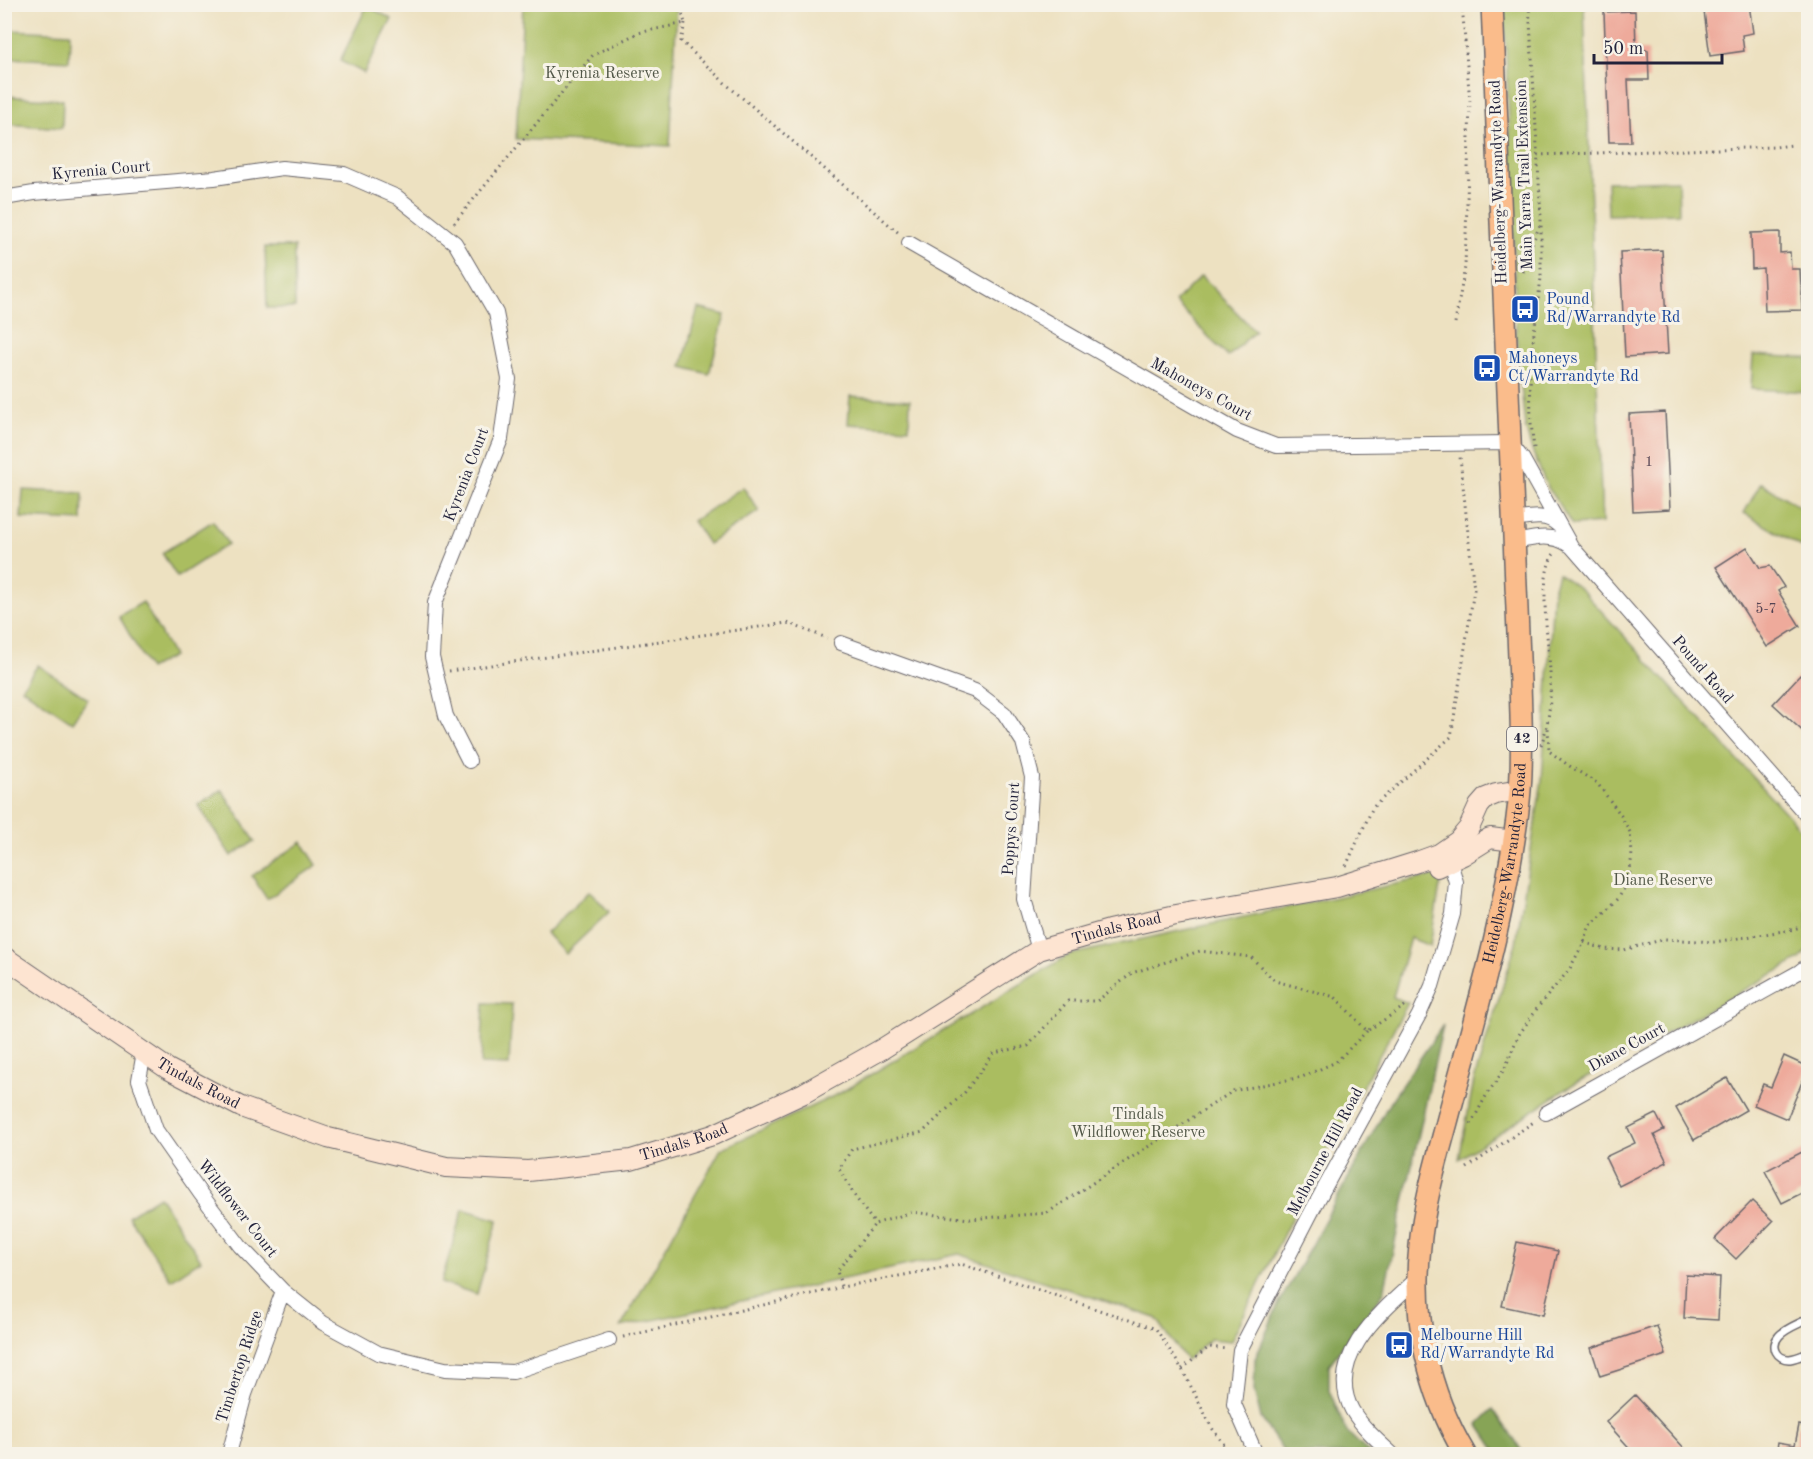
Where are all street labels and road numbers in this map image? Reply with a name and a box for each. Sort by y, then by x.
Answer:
street label: Main Yarra Trail Extension [1514,79,1536,271]
street label: Heidelberg-Warrandyte Road [1487,80,1511,284]
street label: Kyrenia Court [51,159,152,183]
street label: Mahoneys Court [1148,356,1255,425]
street label: Kyrenia Court [442,425,492,524]
street label: Pound Road [1669,633,1735,707]
road number: 42 [1507,727,1537,751]
street label: Heidelberg-Warrandyte Road [1481,762,1529,966]
street label: Poppys Court [1001,781,1023,876]
street label: Tindals Road [1070,910,1163,948]
street label: Diane Court [1586,1020,1668,1075]
street label: Tindals Road [153,1055,242,1113]
street label: Melbourne Hill Road [1285,1085,1367,1219]
street label: Tindals Road [638,1121,731,1165]
street label: Wildflower Court [194,1157,280,1261]
street label: Timbertop Ridge [214,1309,266,1425]

